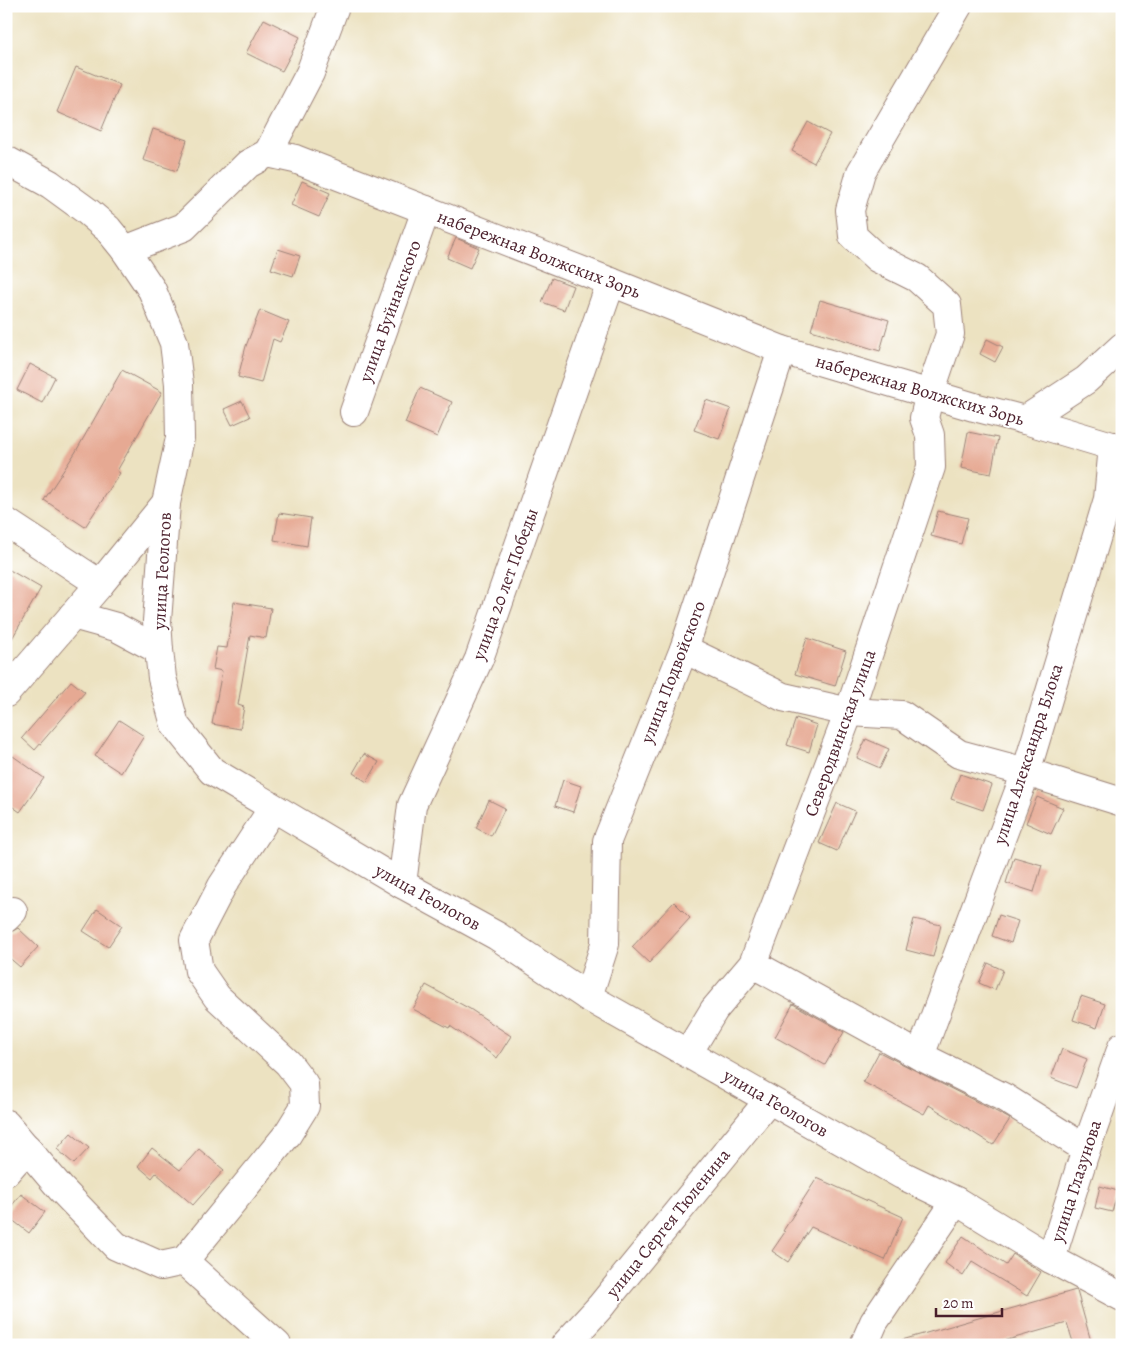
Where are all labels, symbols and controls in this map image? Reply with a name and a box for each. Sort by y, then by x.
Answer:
street label: набережная Волжских Зорь [434,204,644,304]
street label: улица Буйнакского [353,237,427,386]
street label: набережная Волжских Зорь [813,349,1027,431]
street label: улица 20 лет Победы [466,505,544,664]
street label: улица Геологов [147,512,177,631]
street label: улица Подвойского [634,597,711,748]
street label: Северодвинская улица [799,645,882,820]
street label: улица Александра Блока [987,660,1069,848]
street label: улица Геологов [370,857,485,936]
street label: улица Геологов [718,1063,833,1143]
street label: улица Глазунова [1045,1116,1107,1246]
street label: улица Сергея Тюленина [600,1143,736,1303]
scale bar [936,1286,1002,1318]
text: 20 m [943,1293,974,1313]

